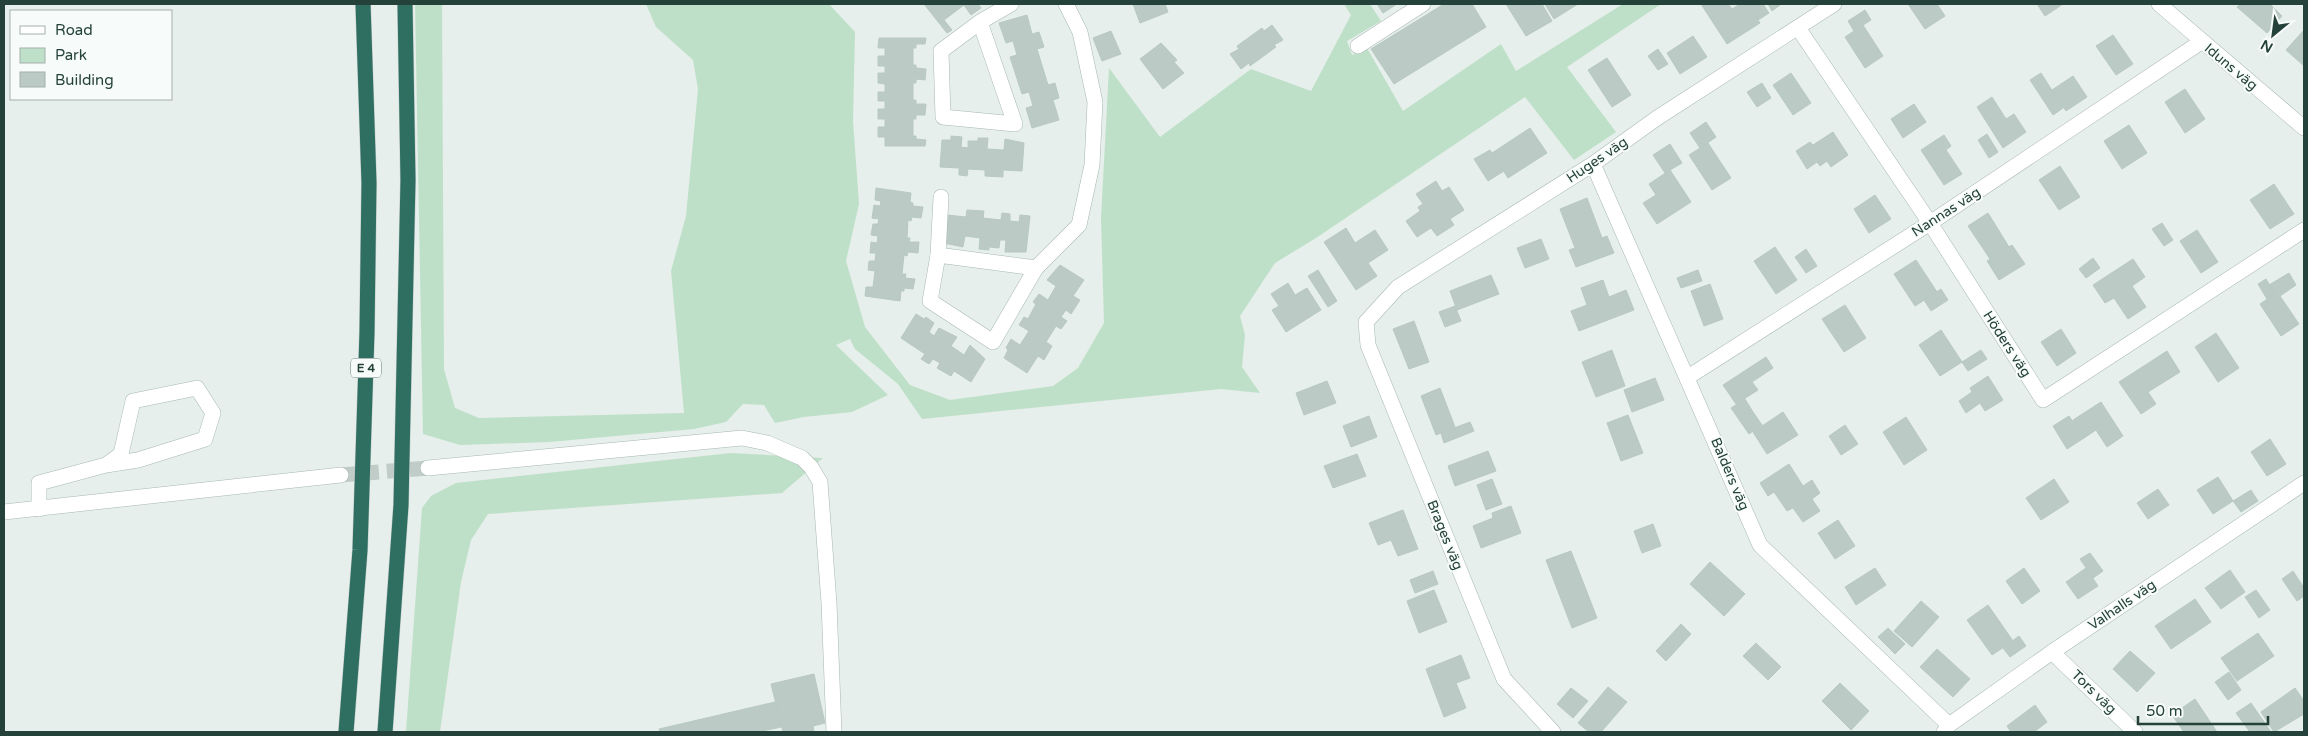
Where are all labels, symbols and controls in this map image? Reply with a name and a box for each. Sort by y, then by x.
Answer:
legend [10,10,172,100]
north arrow [2248,10,2298,60]
text: Road [55,21,93,39]
text: N [2258,36,2276,56]
street label: Iduns väg [2201,40,2261,94]
text: Park [55,46,87,64]
text: Building [55,71,114,89]
street label: Huges väg [1563,133,1631,187]
street label: Nannas väg [1908,184,1984,240]
street label: Höders väg [1979,308,2035,380]
road number: E 4 [351,358,381,378]
street label: Balders väg [1707,435,1753,513]
street label: Brages väg [1423,498,1467,572]
street label: Valhalls väg [2085,576,2159,634]
street label: Tors väg [2068,666,2120,718]
scale bar [2138,694,2268,726]
text: 50 m [2146,702,2183,720]

